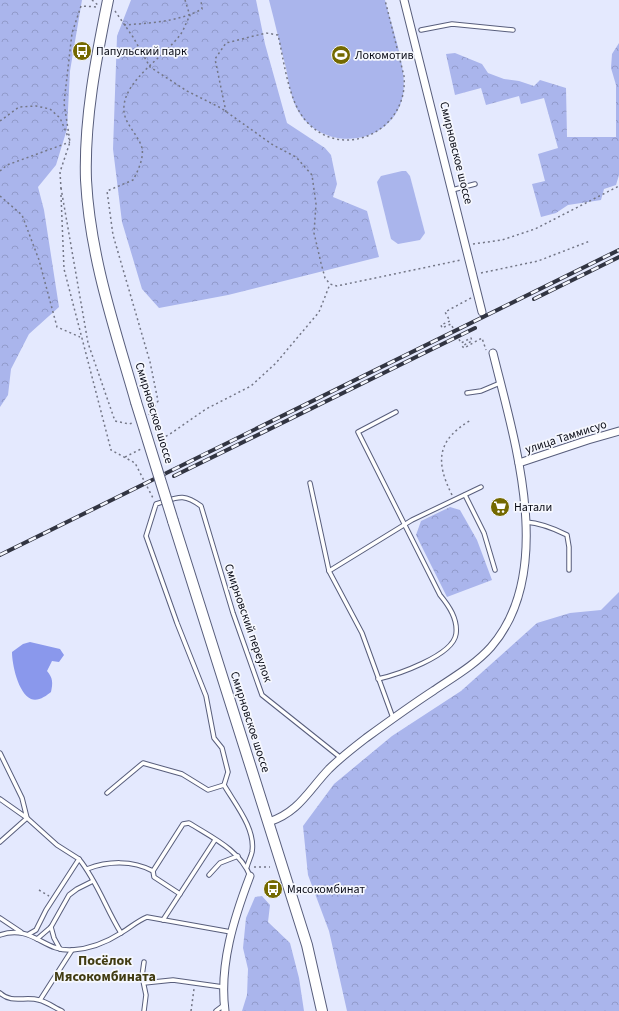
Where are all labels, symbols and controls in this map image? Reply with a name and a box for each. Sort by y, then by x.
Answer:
bus stop icon: Папульский парк [71,40,93,62]
place label: Папульский парк [96,43,187,60]
sports icon: Локомотив [330,44,352,66]
place label: Локомотив [355,47,414,64]
street label: Смирновское шоссе [435,100,477,206]
street label: Смирновское шоссе [130,360,178,466]
street label: улица Таммисуо [523,416,609,458]
supermarket icon: Натали [489,496,511,518]
place label: Натали [514,499,552,516]
street label: Смирновский переулок [220,562,276,685]
street label: Смирновское шоссе [226,669,274,775]
bus stop icon: Мясокомбинат [262,878,284,900]
place label: Мясокомбинат [287,881,365,898]
district label: Посёлок Мясокомбината [54,951,156,987]

